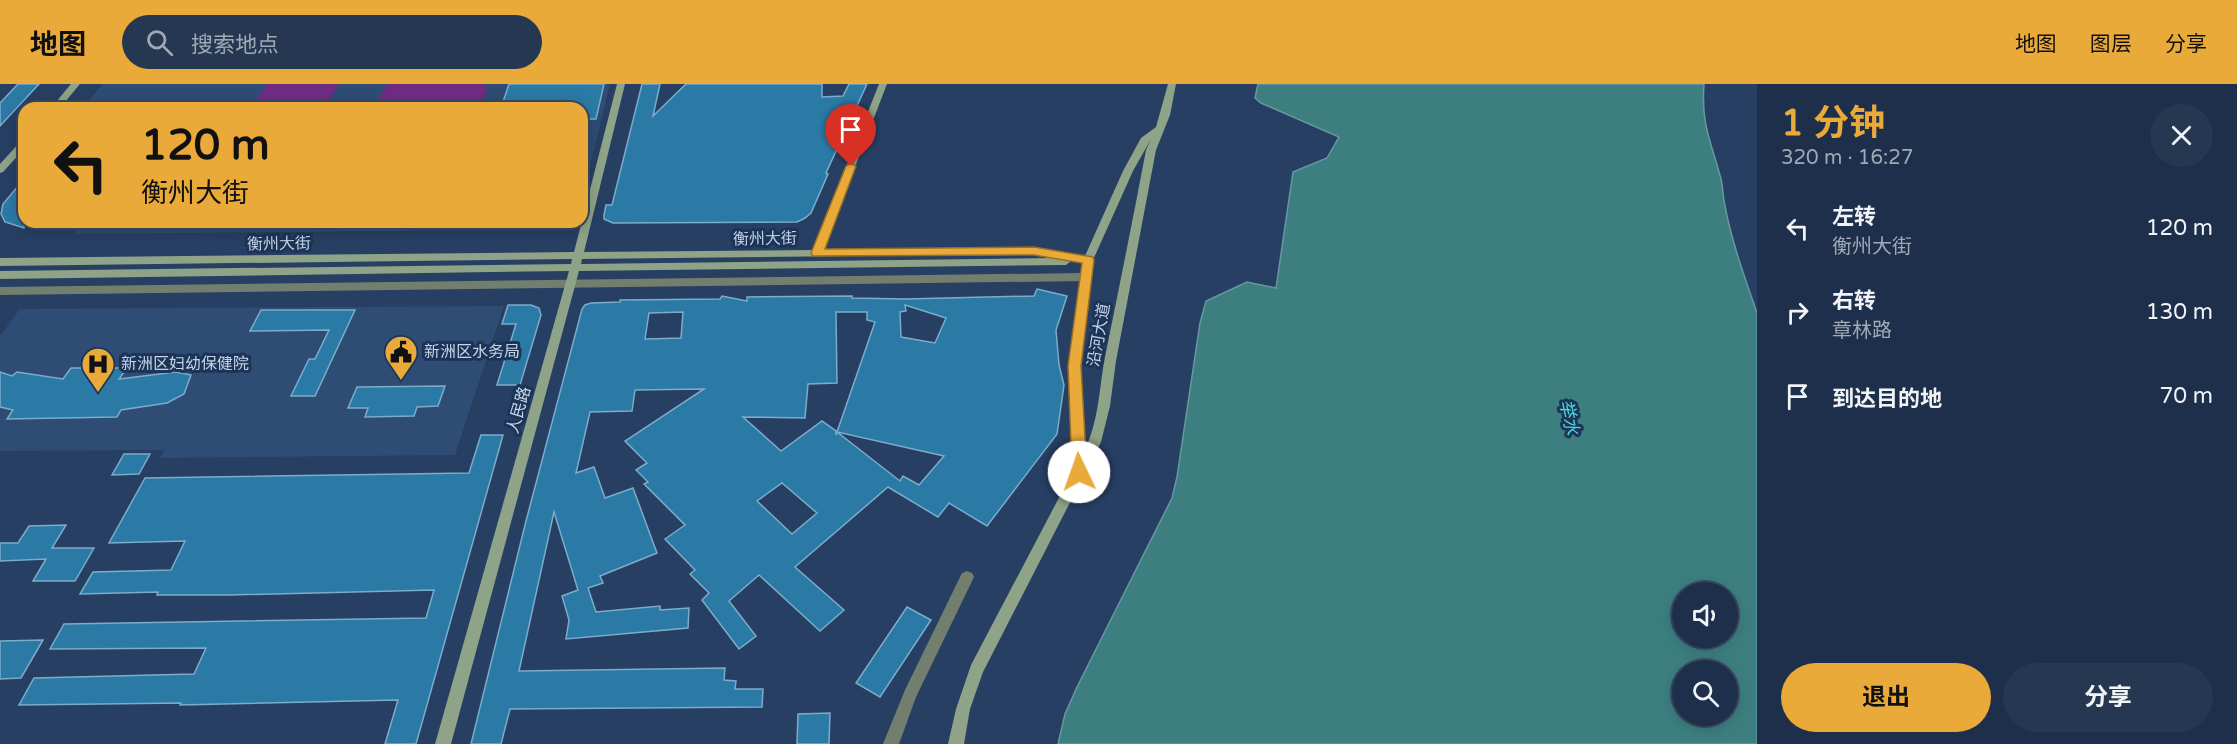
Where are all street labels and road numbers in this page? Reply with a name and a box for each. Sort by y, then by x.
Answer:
street label: 衡州大街 [733,228,797,250]
street label: 衡州大街 [247,233,311,255]
street label: 沿河大道 [1084,302,1114,368]
street label: 人民路 [503,384,535,436]

